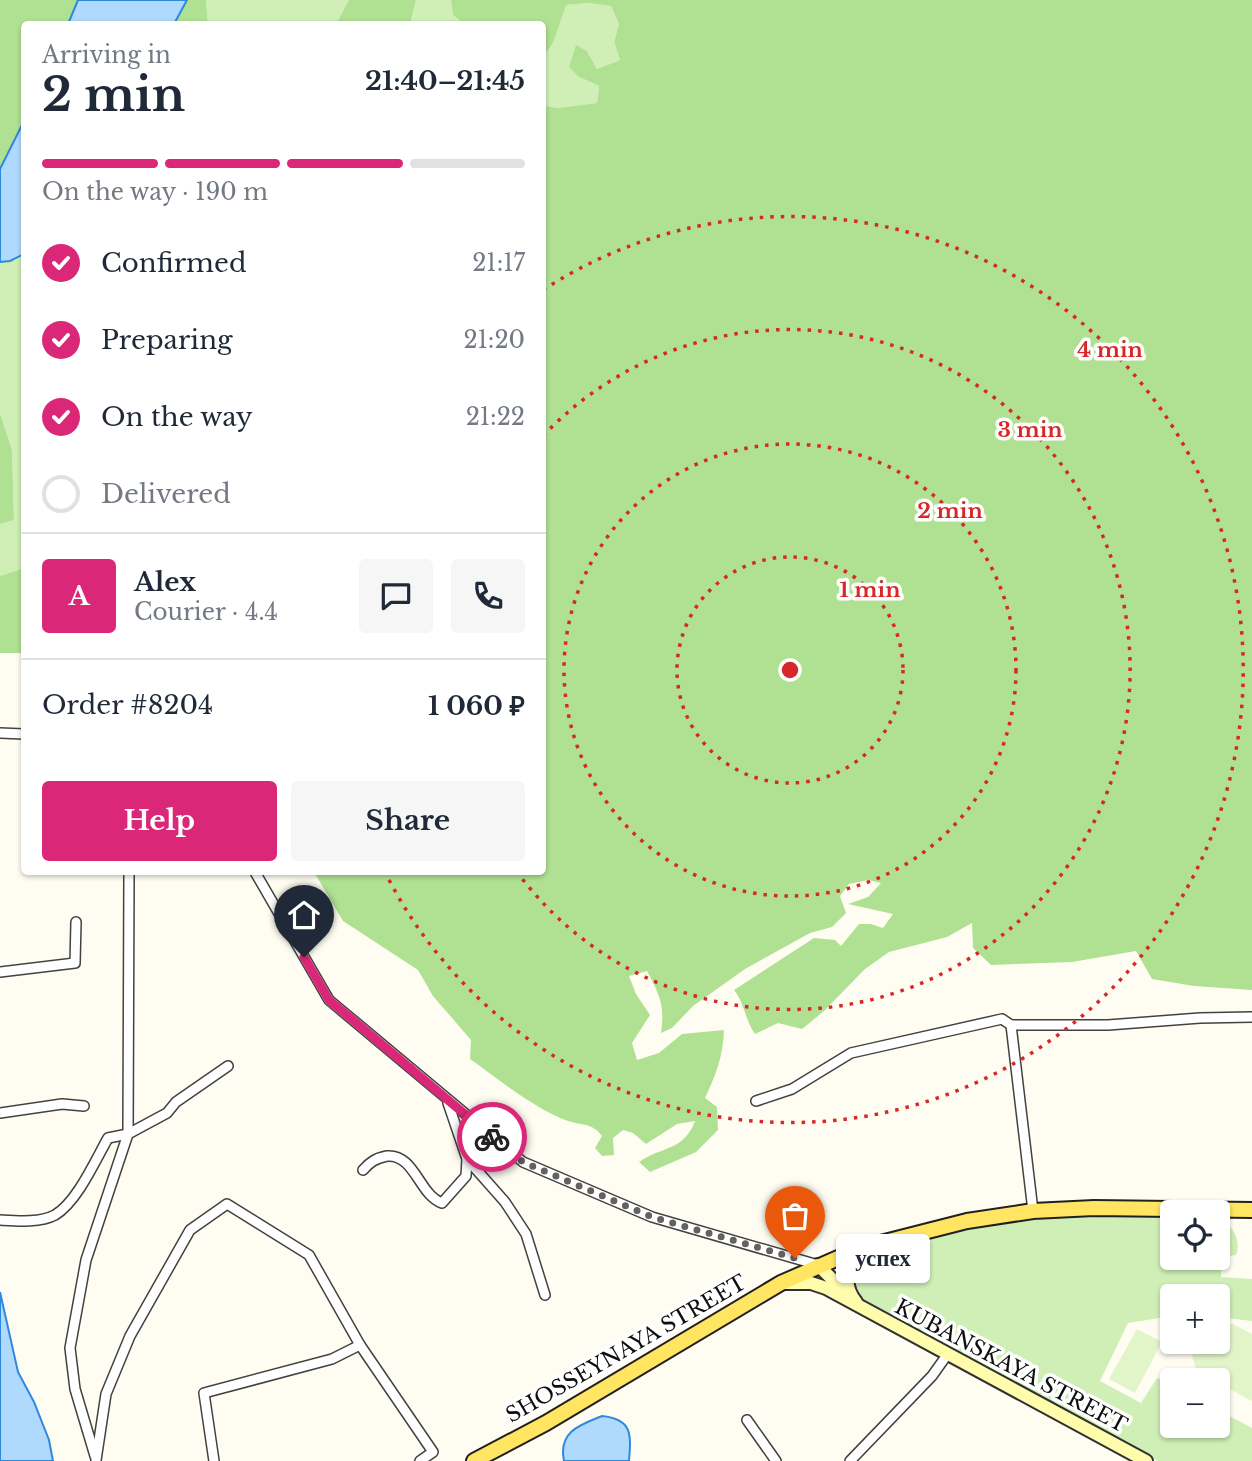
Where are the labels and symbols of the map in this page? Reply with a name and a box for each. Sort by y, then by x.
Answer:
text: 4 min [1077,337,1143,363]
text: 3 min [997,417,1063,443]
text: 2 min [917,498,983,524]
text: 1 min [840,577,900,603]
centre of rings [778,658,802,682]
pin [274,885,334,957]
courier [457,1102,527,1172]
pin [765,1186,825,1258]
callout: успех [837,1234,931,1282]
street label: SHOSSEYNAYA STREET [501,1269,751,1429]
street label: KUBANSKAYA STREET [890,1294,1132,1438]

